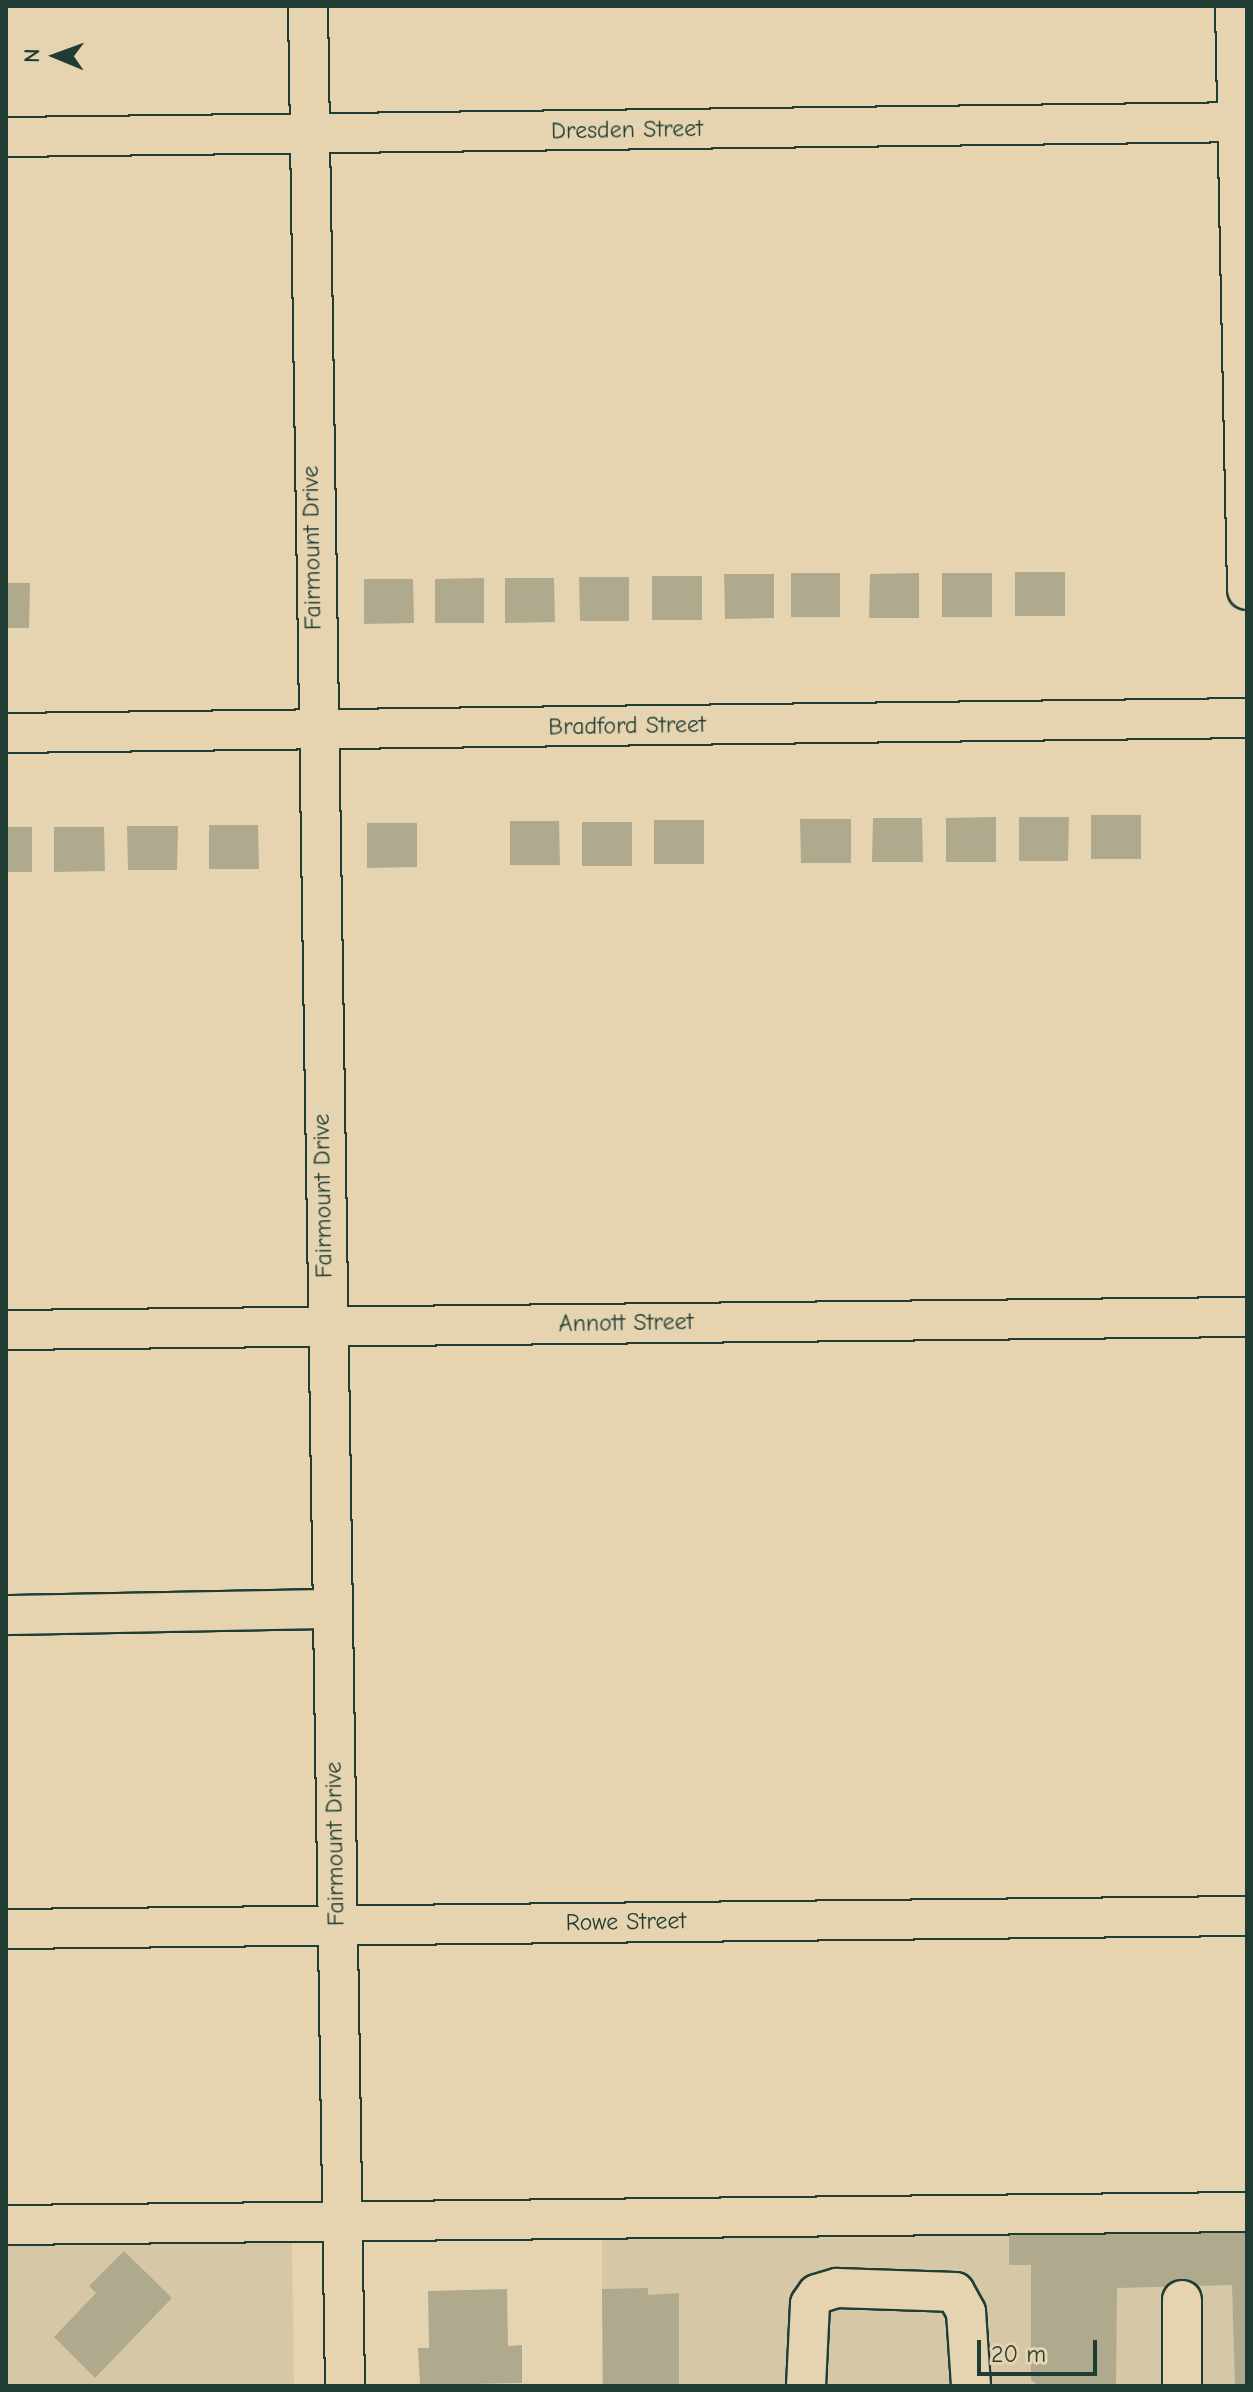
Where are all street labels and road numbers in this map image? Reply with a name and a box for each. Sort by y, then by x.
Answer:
street label: Dresden Street [551,114,703,146]
street label: Fairmount Drive [296,466,328,630]
street label: Bradford Street [548,710,706,742]
street label: Fairmount Drive [307,1114,339,1278]
street label: Annott Street [558,1307,694,1339]
street label: Fairmount Drive [319,1762,351,1926]
street label: Rowe Street [565,1907,687,1937]

